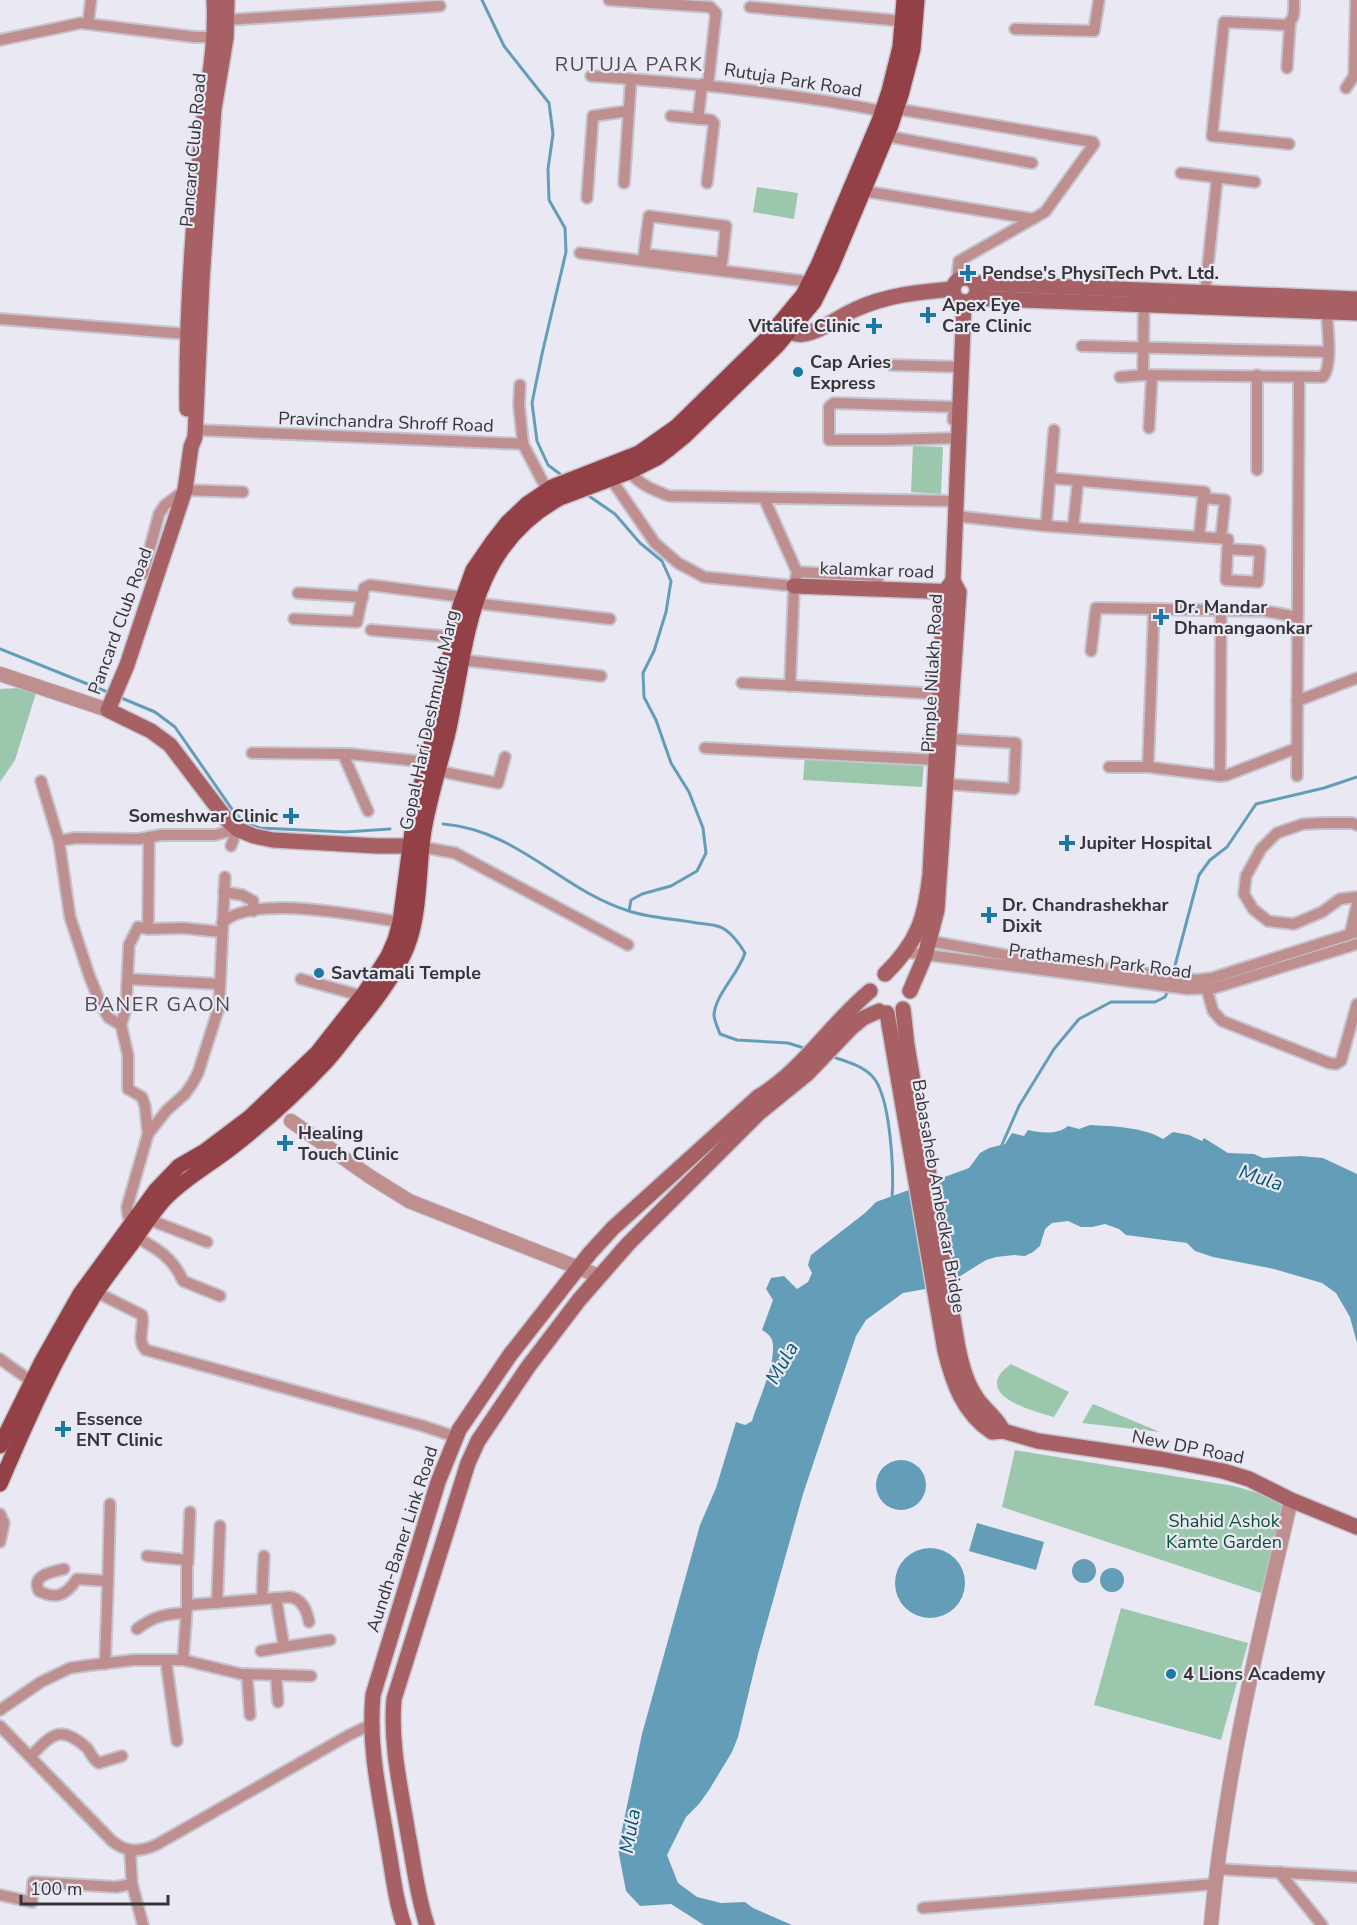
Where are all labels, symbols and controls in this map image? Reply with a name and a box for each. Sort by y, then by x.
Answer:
district label: RUTUJA PARK [555,51,703,78]
street label: Rutuja Park Road [722,57,864,103]
street label: Pancard Club Road [174,72,212,228]
place label: Pendse's PhysiTech Pvt. Ltd. [982,261,1219,285]
marker: Pendse's PhysiTech Pvt. Ltd. [959,264,977,282]
place label: Apex Eye Care Clinic [942,293,1032,338]
marker: Apex Eye Care Clinic [919,306,937,324]
place label: Vitalife Clinic [747,314,860,338]
marker: Vitalife Clinic [865,317,883,335]
place label: Cap Aries Express [810,350,891,395]
marker: Cap Aries Express [791,365,805,379]
street label: Pravinchandra Shroff Road [278,406,494,438]
street label: Pancard Club Road [82,544,158,698]
street label: kalamkar road [819,556,935,584]
street label: Pimple Nilakh Road [916,593,948,753]
place label: Dr. Mandar Dhamangaonkar [1174,595,1312,640]
street label: Gopal Hari Deshmukh Marg [394,608,464,832]
marker: Dr. Mandar Dhamangaonkar [1152,608,1170,626]
place label: Someshwar Clinic [128,804,278,828]
marker: Someshwar Clinic [282,807,300,825]
place label: Jupiter Hospital [1079,831,1212,855]
marker: Jupiter Hospital [1058,834,1076,852]
place label: Dr. Chandrashekhar Dixit [1002,893,1169,938]
marker: Dr. Chandrashekhar Dixit [980,906,998,924]
street label: Prathamesh Park Road [1007,938,1193,984]
place label: Savtamali Temple [331,961,481,985]
marker: Savtamali Temple [312,966,326,980]
district label: BANER GAON [85,991,231,1018]
street label: Babasaheb Ambedkar Bridge [907,1077,971,1315]
place label: Healing Touch Clinic [298,1121,399,1166]
marker: Healing Touch Clinic [276,1134,294,1152]
water label: Mula [1236,1158,1286,1198]
water label: Mula [759,1337,805,1389]
place label: Essence ENT Clinic [76,1407,163,1452]
marker: Essence ENT Clinic [54,1420,72,1438]
street label: New DP Road [1130,1424,1246,1470]
street label: Aundh-Baner Link Road [361,1443,443,1635]
park label: Shahid Ashok Kamte Garden [1166,1509,1282,1554]
place label: 4 Lions Academy [1183,1662,1326,1686]
marker: 4 Lions Academy [1164,1667,1178,1681]
water label: Mula [613,1807,647,1855]
scale bar [21,1868,168,1906]
text: 100 m [30,1877,82,1901]

